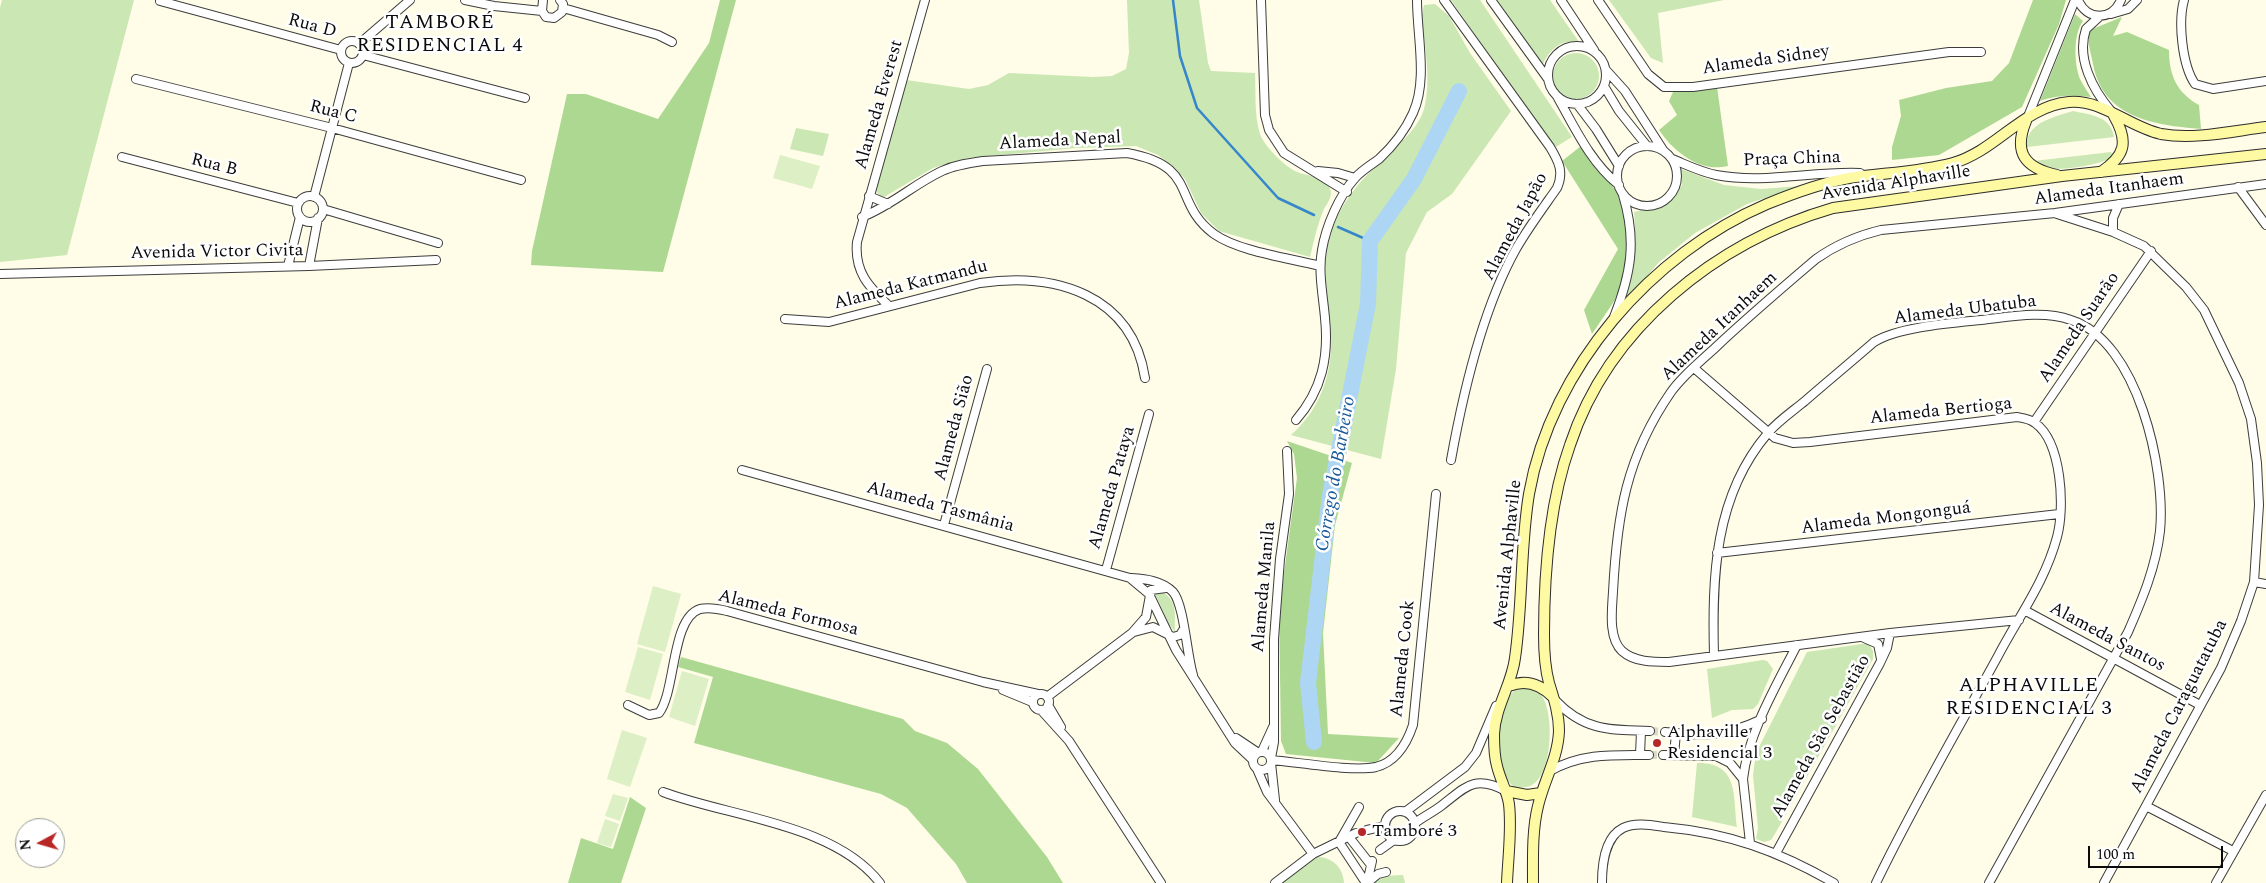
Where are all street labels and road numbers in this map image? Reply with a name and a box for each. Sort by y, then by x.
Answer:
street label: Rua D [285,10,339,44]
street label: Alameda Everest [851,38,909,172]
street label: Alameda Sidney [1701,41,1831,81]
street label: Rua C [307,97,359,129]
street label: Alameda Nepal [998,128,1122,156]
street label: Praça China [1743,148,1841,172]
street label: Rua B [189,150,239,182]
street label: Avenida Alphaville [1820,162,1972,206]
street label: Alameda Japão [1479,169,1553,285]
street label: Alameda Itanhaem [2033,169,2185,211]
street label: Avenida Victor Civita [130,241,304,265]
street label: Alameda Katmandu [832,256,990,316]
street label: Alameda Itanhaem [1657,268,1783,386]
street label: Alameda Suarão [2035,268,2125,388]
street label: Alameda Ubatuba [1892,292,2038,330]
street label: Alameda Sião [931,373,979,483]
street label: Alameda Bertioga [1869,394,2013,430]
street label: Alameda Pataya [1085,424,1141,552]
street label: Alameda Tasmânia [864,478,1016,538]
street label: Avenida Alphaville [1490,479,1528,631]
street label: Alameda Mongonguá [1800,498,1972,540]
street label: Alameda Manila [1249,521,1281,653]
street label: Alameda Formosa [715,586,861,642]
street label: Alameda Santos [2045,598,2169,678]
street label: Alameda Cook [1387,599,1421,719]
street label: Alameda Caraguatatuba [2127,616,2233,798]
street label: Alameda São Sebastião [1768,651,1876,823]

